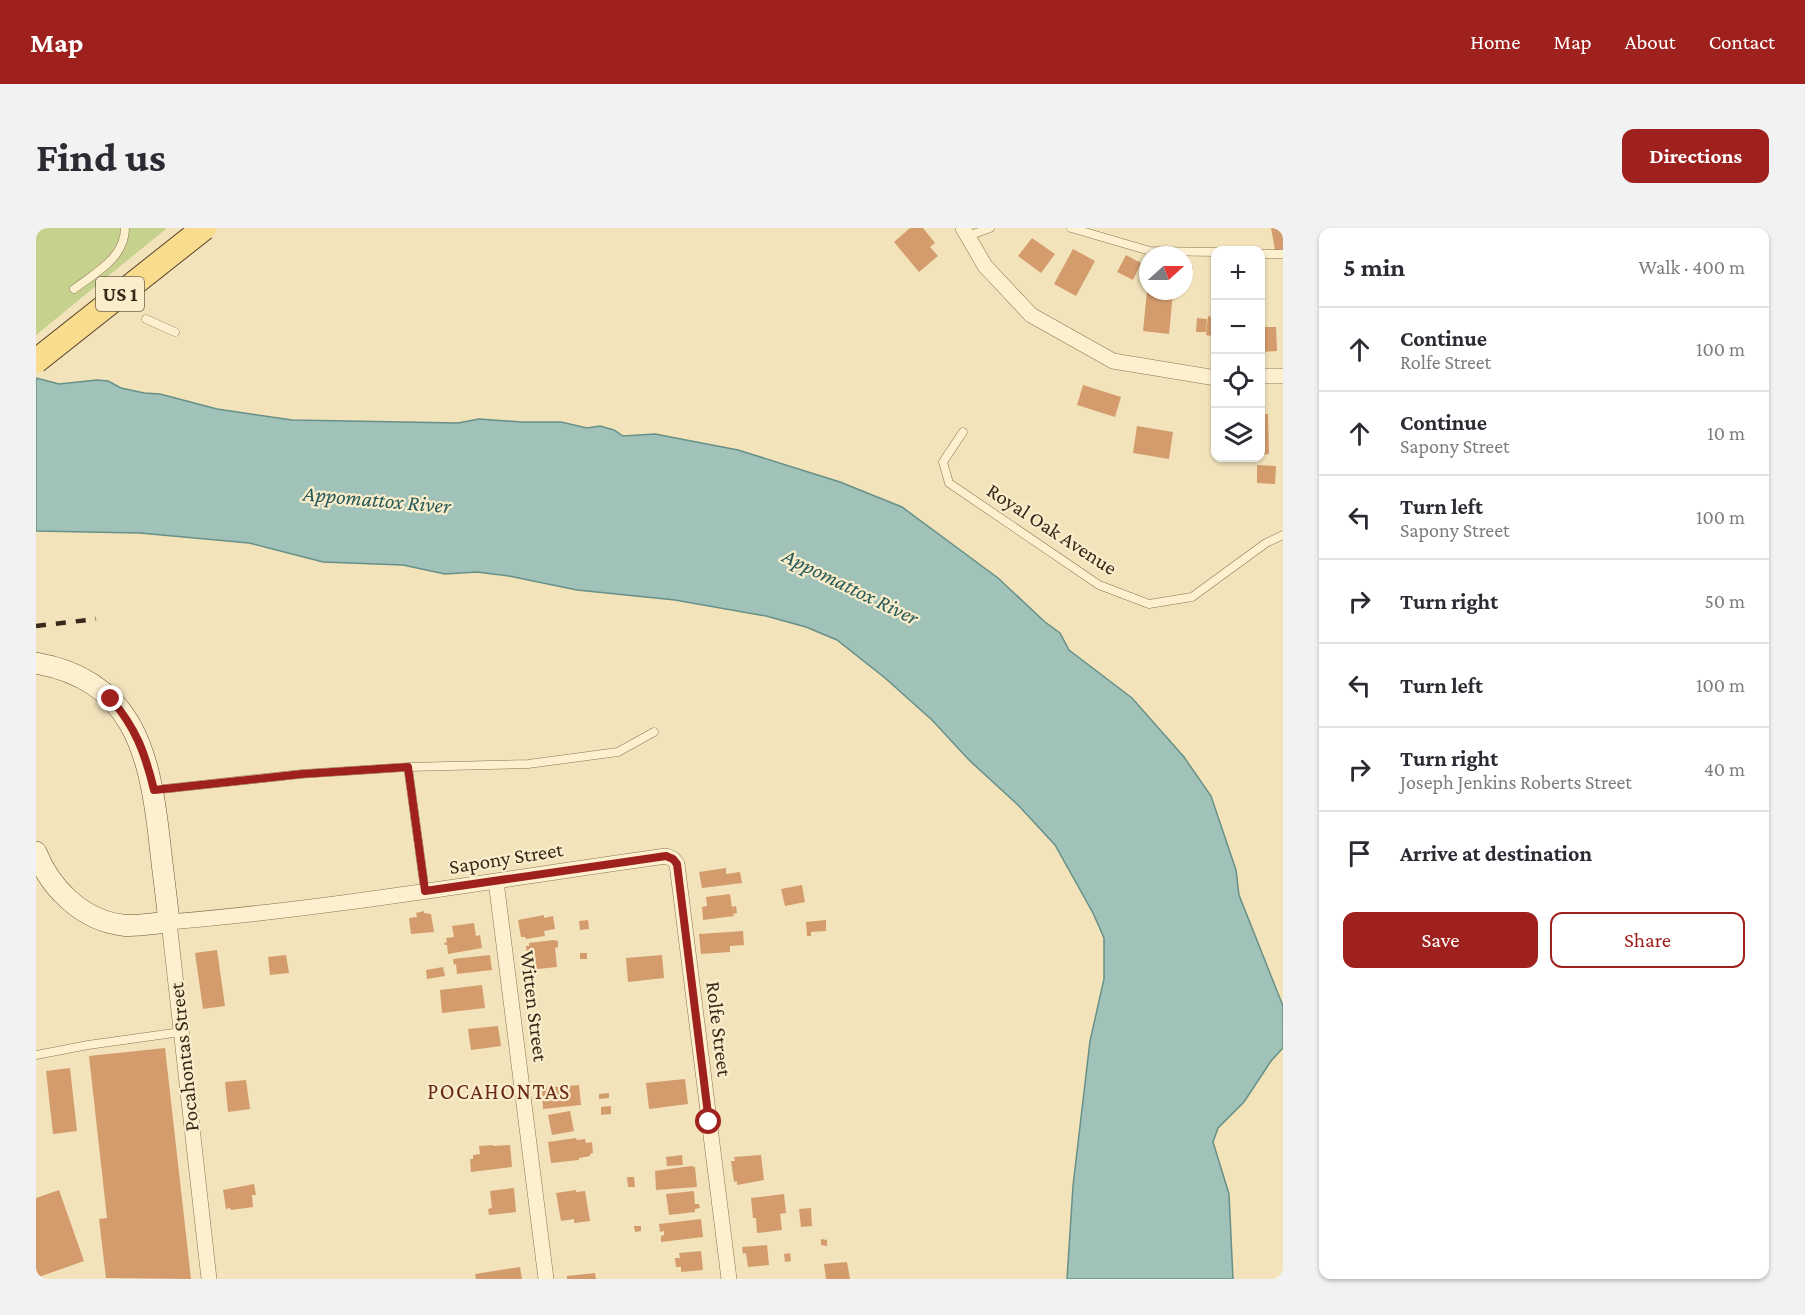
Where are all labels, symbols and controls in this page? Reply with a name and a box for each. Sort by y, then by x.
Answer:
text: Map [30,27,83,58]
text: Home [1470,30,1520,54]
text: Map [1553,30,1592,54]
text: About [1625,30,1676,54]
text: Contact [1709,30,1775,54]
button: Directions [1622,129,1769,183]
text: Find us [36,133,166,180]
north arrow [1139,246,1193,300]
map controls [1211,246,1265,462]
button: + [1211,246,1265,300]
text: 5 min [1343,253,1405,282]
text: Walk · 400 m [1639,256,1745,278]
road number: US 1 [96,277,144,311]
button: − [1211,300,1265,354]
text: Continue [1400,326,1487,351]
icon: ahead [1343,333,1376,366]
text: 100 m [1696,338,1745,360]
text: Rolfe Street [1400,351,1491,373]
button: locate [1211,354,1265,408]
button: layers [1211,408,1265,462]
text: Continue [1400,410,1487,435]
icon: ahead [1343,417,1376,450]
text: 10 m [1707,422,1745,444]
text: Sapony Street [1400,435,1510,457]
street label: Royal Oak Avenue [983,478,1121,580]
water label: Appomattox River [301,481,453,519]
text: Turn left [1400,494,1483,519]
icon: left [1343,501,1376,534]
text: 100 m [1696,506,1745,528]
text: Sapony Street [1400,519,1510,541]
water label: Appomattox River [778,542,924,631]
icon: right [1343,585,1376,618]
text: Turn right [1400,589,1498,614]
text: 50 m [1704,590,1745,612]
icon: left [1343,669,1376,702]
text: Turn left [1400,673,1483,698]
text: 100 m [1696,674,1745,696]
route end [97,685,123,711]
text: Turn right [1400,746,1498,771]
icon: right [1343,753,1376,786]
text: 40 m [1704,758,1745,780]
text: Joseph Jenkins Roberts Street [1400,771,1632,793]
street label: Sapony Street [447,837,566,879]
icon: arrive [1343,837,1376,870]
text: Arrive at destination [1400,841,1592,866]
button: Save [1343,912,1538,968]
button: Share [1550,912,1745,968]
street label: Witten Street [515,949,553,1064]
street label: Pocahontas Street [164,980,204,1133]
street label: Rolfe Street [701,980,737,1079]
district label: POCAHONTAS [427,1079,571,1104]
route start [695,1108,721,1134]

